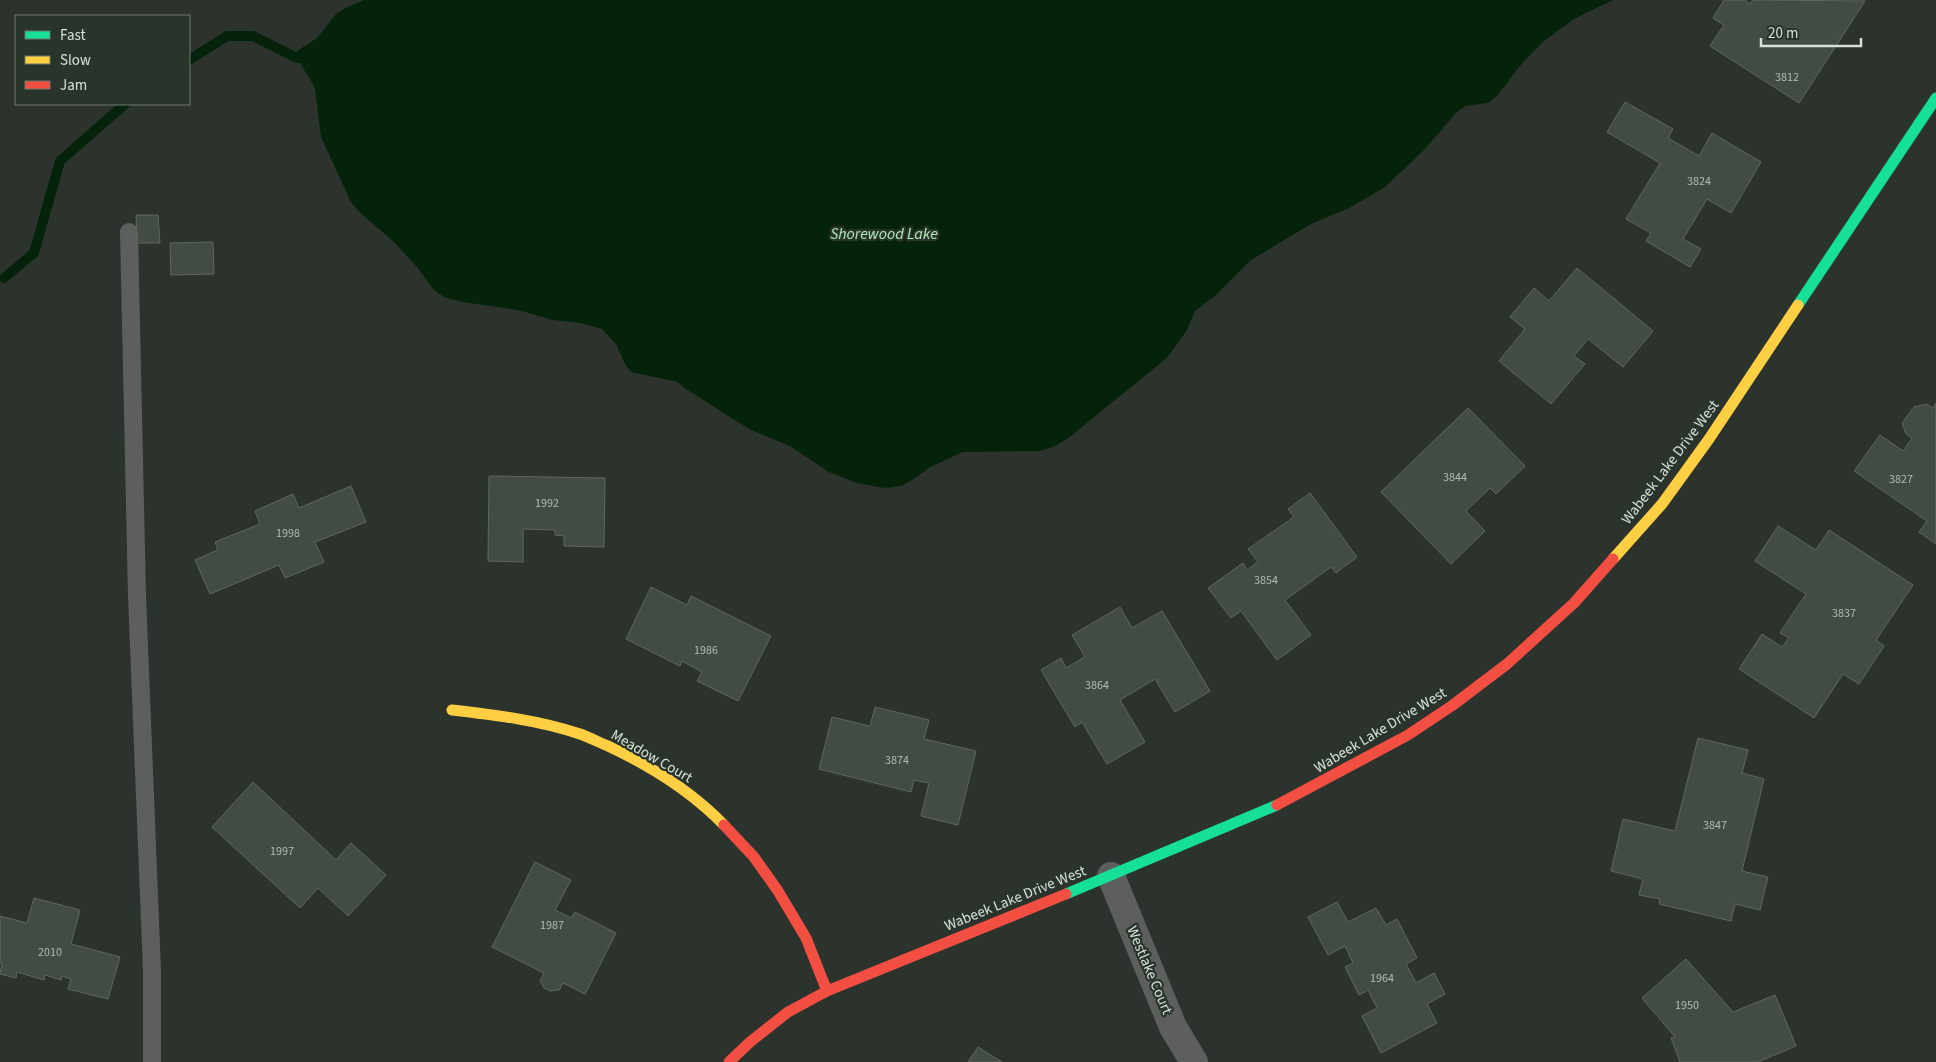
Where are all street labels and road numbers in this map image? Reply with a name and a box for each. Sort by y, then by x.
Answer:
street label: Wabeek Lake Drive West [1617,396,1724,529]
street label: Wabeek Lake Drive West [1310,683,1450,778]
street label: Meadow Court [607,725,696,788]
street label: Wabeek Lake Drive West [941,860,1089,936]
street label: Westlake Court [1121,923,1178,1018]

